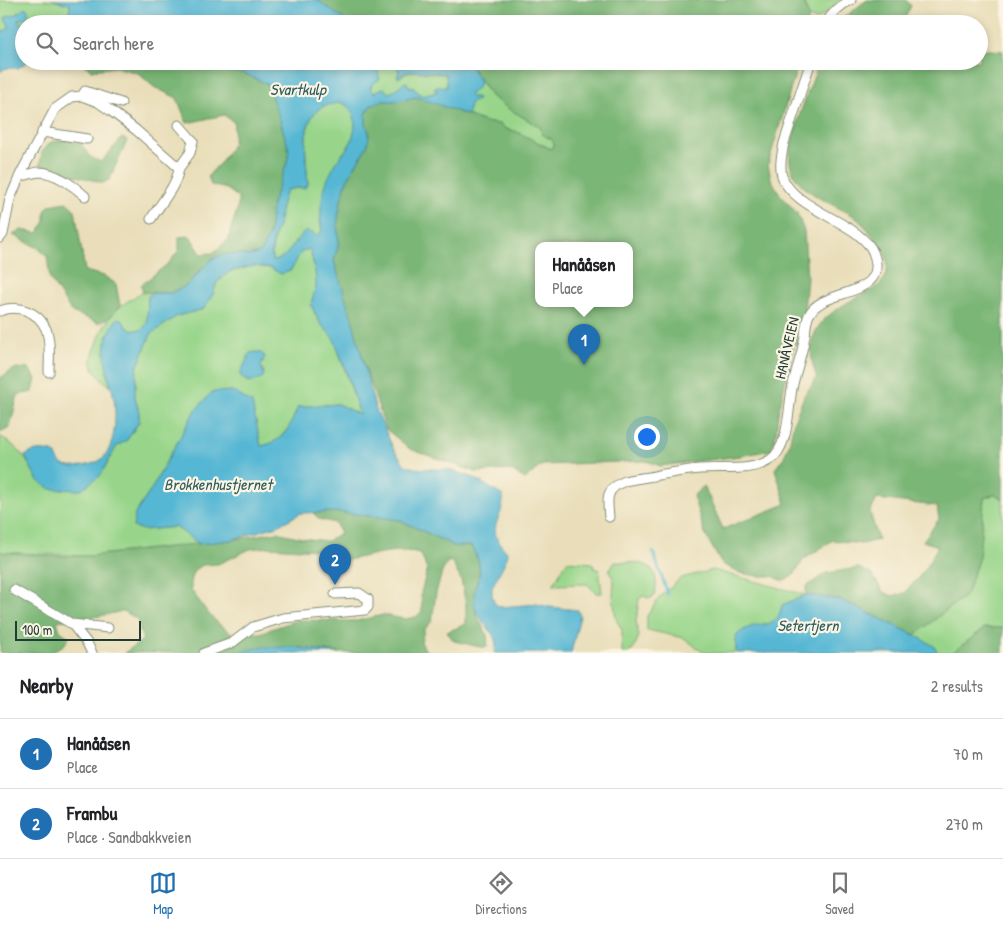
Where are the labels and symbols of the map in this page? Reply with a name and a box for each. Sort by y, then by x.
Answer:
water label: Svartkulp [270,78,327,100]
street label: HANÅVEIEN [769,315,804,381]
pin: 1 [568,324,600,365]
your location [634,424,660,450]
water label: Brokkenhustjernet [164,473,274,495]
pin: 2 [319,544,351,585]
water label: Setertjern [778,614,840,636]
scale bar [15,618,141,641]

